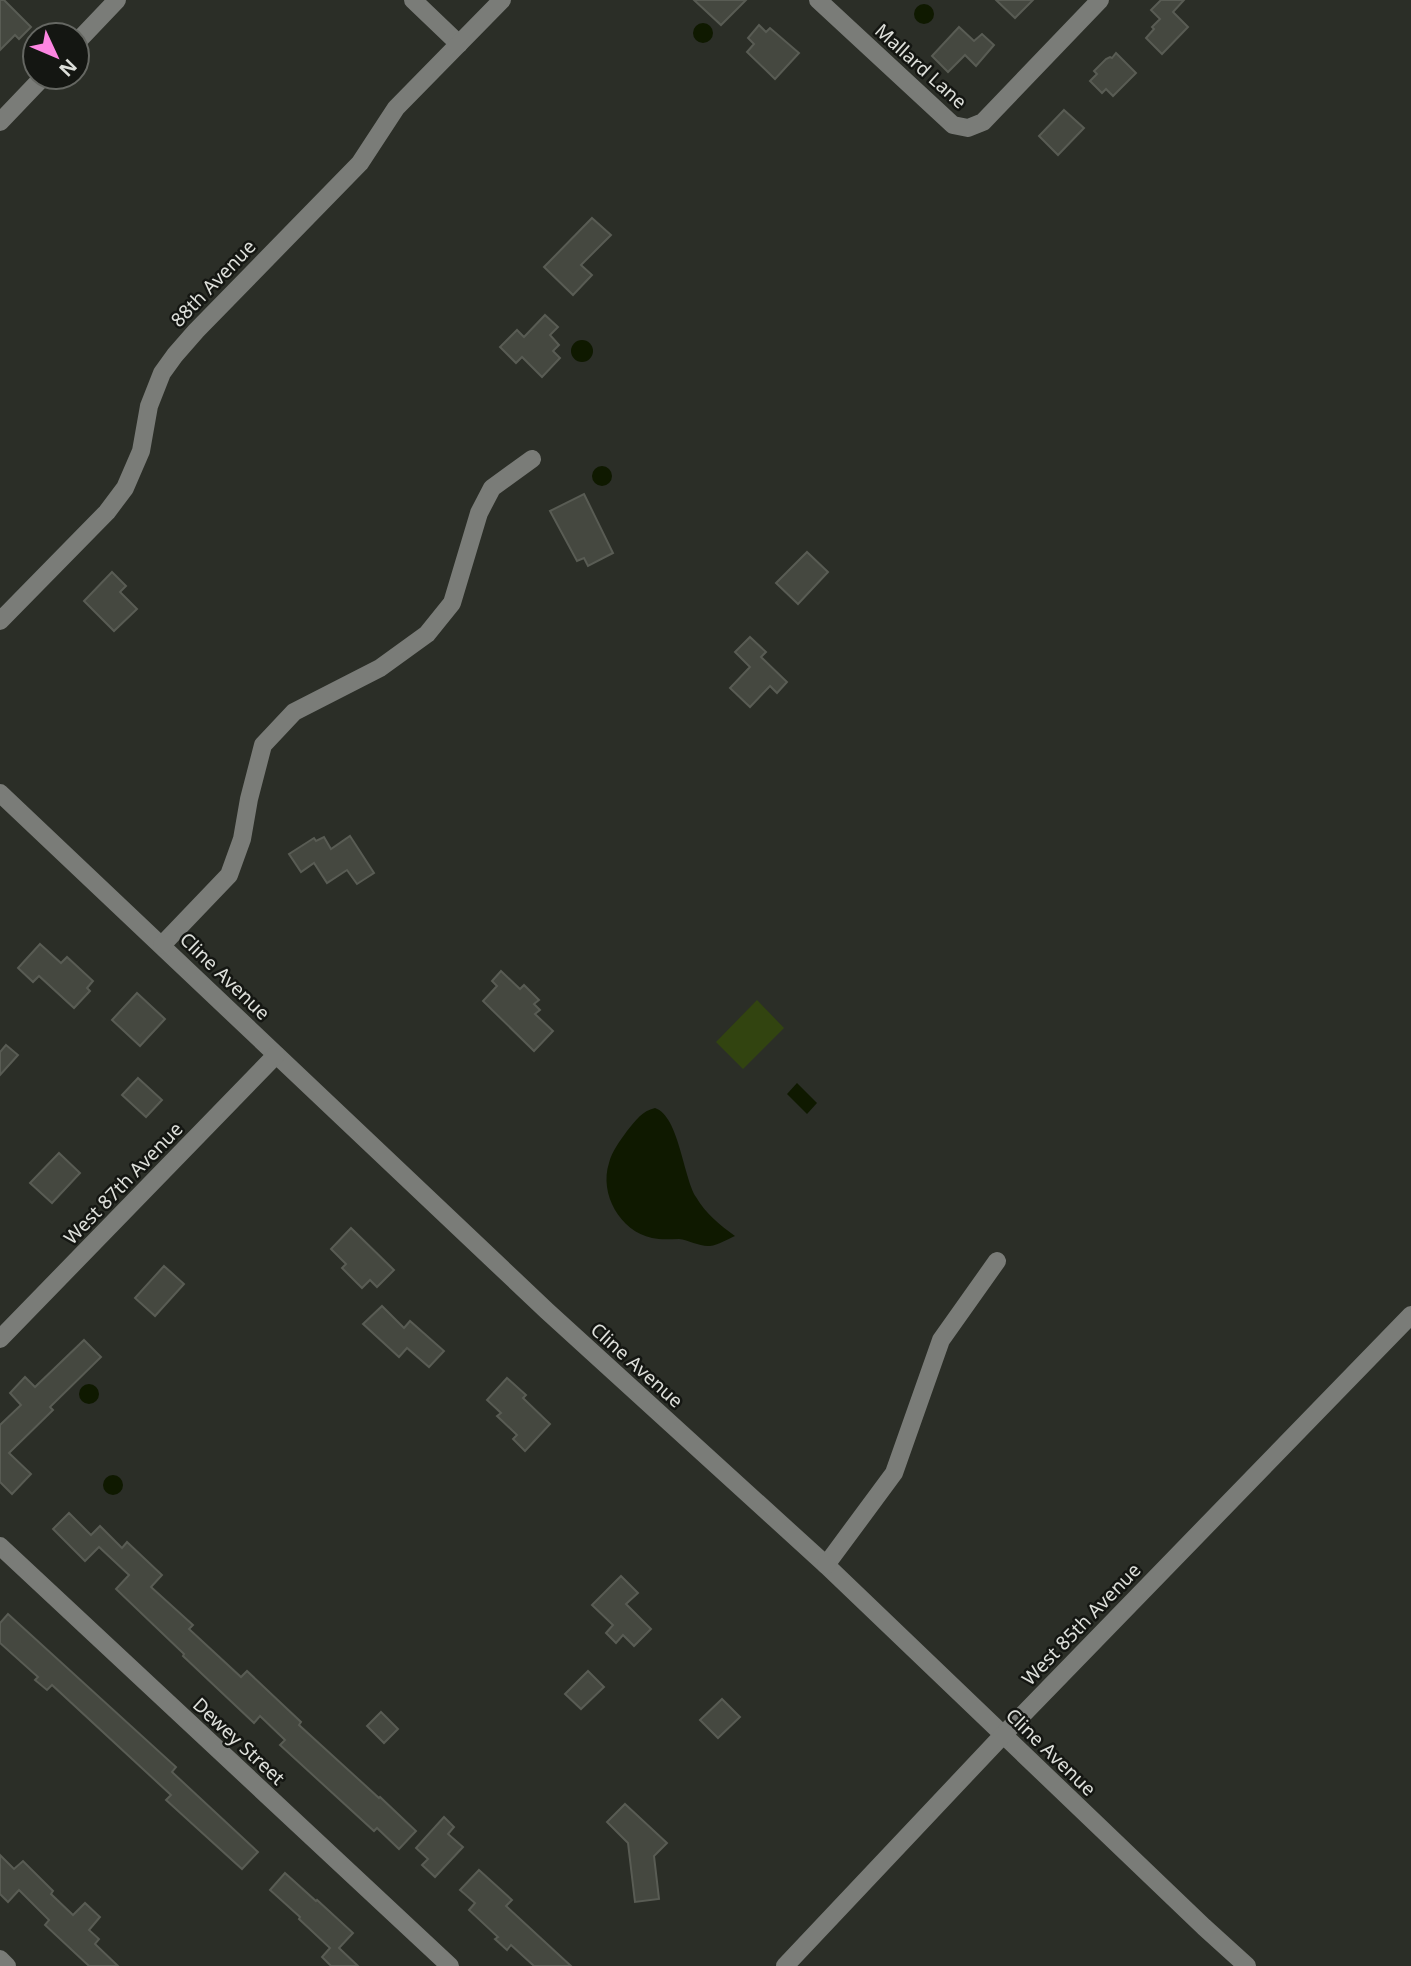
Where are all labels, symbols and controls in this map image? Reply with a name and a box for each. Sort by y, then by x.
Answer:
street label: Mallard Lane [869,18,973,114]
north arrow [21,21,91,91]
text: N [54,53,83,82]
street label: 88th Avenue [165,234,261,332]
street label: Cline Avenue [174,926,276,1026]
street label: West 87th Avenue [58,1116,188,1250]
street label: Cline Avenue [585,1317,689,1413]
street label: West 85th Avenue [1016,1557,1146,1691]
street label: Dewey Street [187,1692,291,1791]
street label: Cline Avenue [1000,1702,1102,1802]

